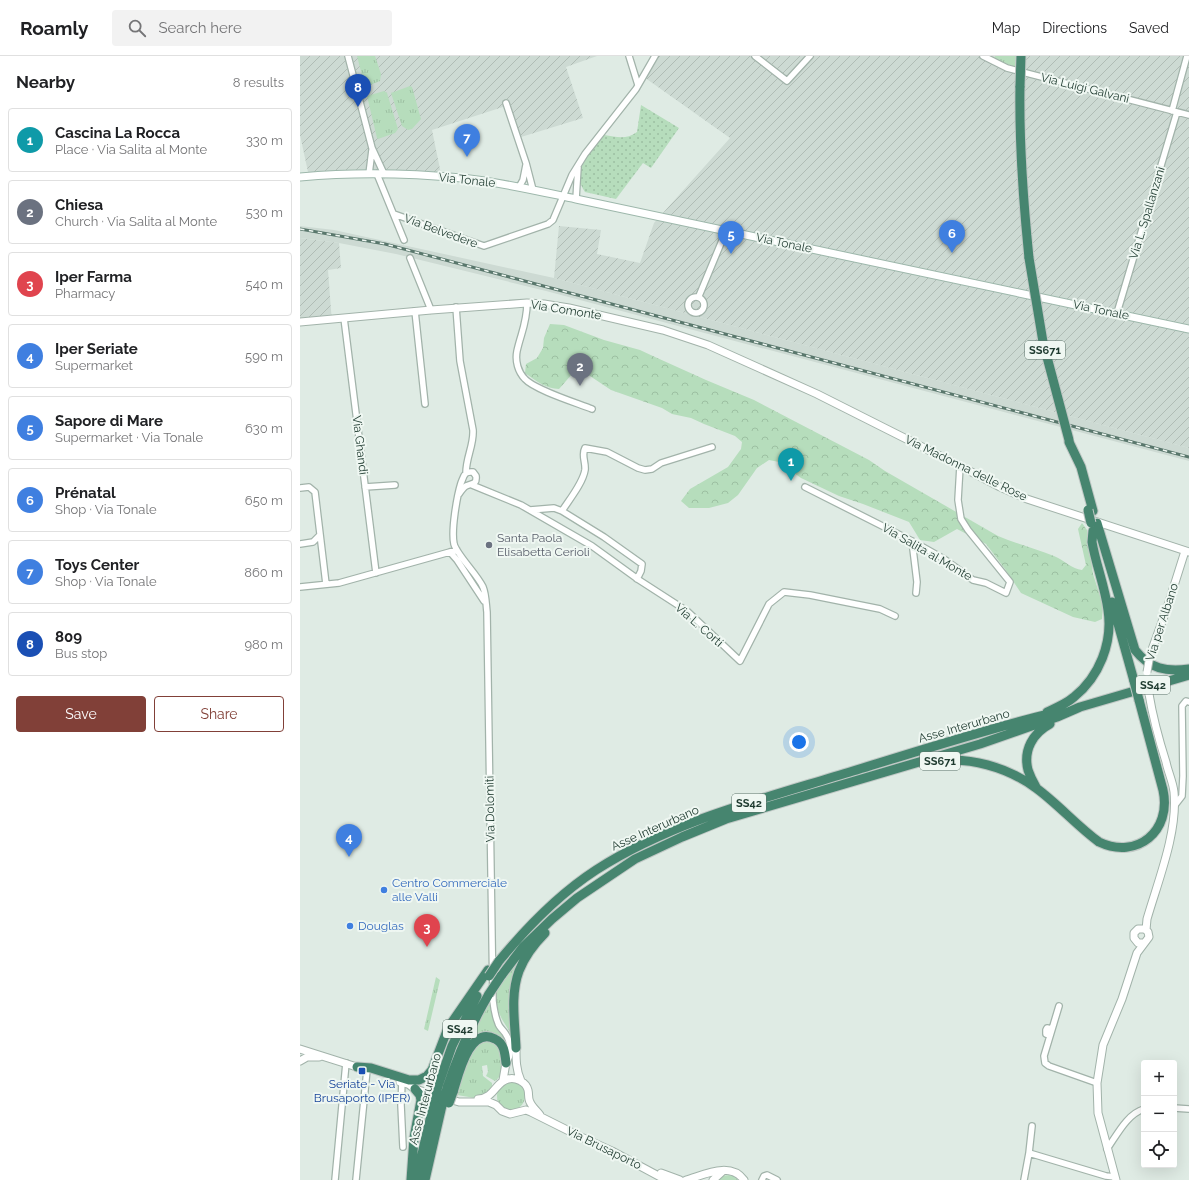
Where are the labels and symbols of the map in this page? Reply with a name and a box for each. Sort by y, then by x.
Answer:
street label: Via Luigi Galvani [1039,70,1131,106]
pin: 8 [345,74,371,107]
pin: 7 [454,124,480,157]
street label: Via L. Spallanzani [1126,165,1168,261]
street label: Via Tonale [438,170,496,190]
street label: Via Belvedere [402,211,480,251]
pin: 6 [939,220,965,253]
pin: 5 [718,221,744,254]
street label: Via Tonale [755,230,813,256]
street label: Via Comonte [529,297,603,323]
street label: Via Tonale [1072,297,1130,323]
road number: SS671 [1025,341,1065,359]
pin: 2 [567,353,593,386]
street label: Via Ghandi [349,415,371,475]
street label: Via Madonna delle Rose [903,432,1029,504]
pin: 1 [778,448,804,481]
street label: Via Salita al Monte [879,521,975,583]
place label: Santa Paola Elisabetta Cerioli [497,531,590,559]
marker: Santa Paola Elisabetta Cerioli [484,540,494,550]
street label: Via per Albano [1143,581,1181,663]
street label: Via L. Corti [672,600,726,650]
road number: SS42 [1136,676,1170,694]
street label: Asse Interurbano [917,706,1011,746]
your location [789,732,809,752]
road number: SS671 [920,752,960,770]
street label: Via Dolomiti [482,775,498,843]
road number: SS42 [732,794,766,812]
street label: Asse Interurbano [609,802,701,854]
pin: 4 [336,824,362,857]
place label: Centro Commerciale alle Valli [392,876,507,904]
marker: Centro Commerciale alle Valli [379,885,389,895]
pin: 3 [414,914,440,947]
place label: Douglas [358,919,404,933]
marker: Douglas [345,921,355,931]
road number: SS42 [443,1020,477,1038]
street label: Asse Interurbano [406,1052,444,1146]
marker: Seriate - Via Brusaporto (IPER) [357,1066,367,1076]
place label: Seriate - Via Brusaporto (IPER) [314,1077,410,1105]
street label: Via Brusaporto [564,1124,644,1172]

